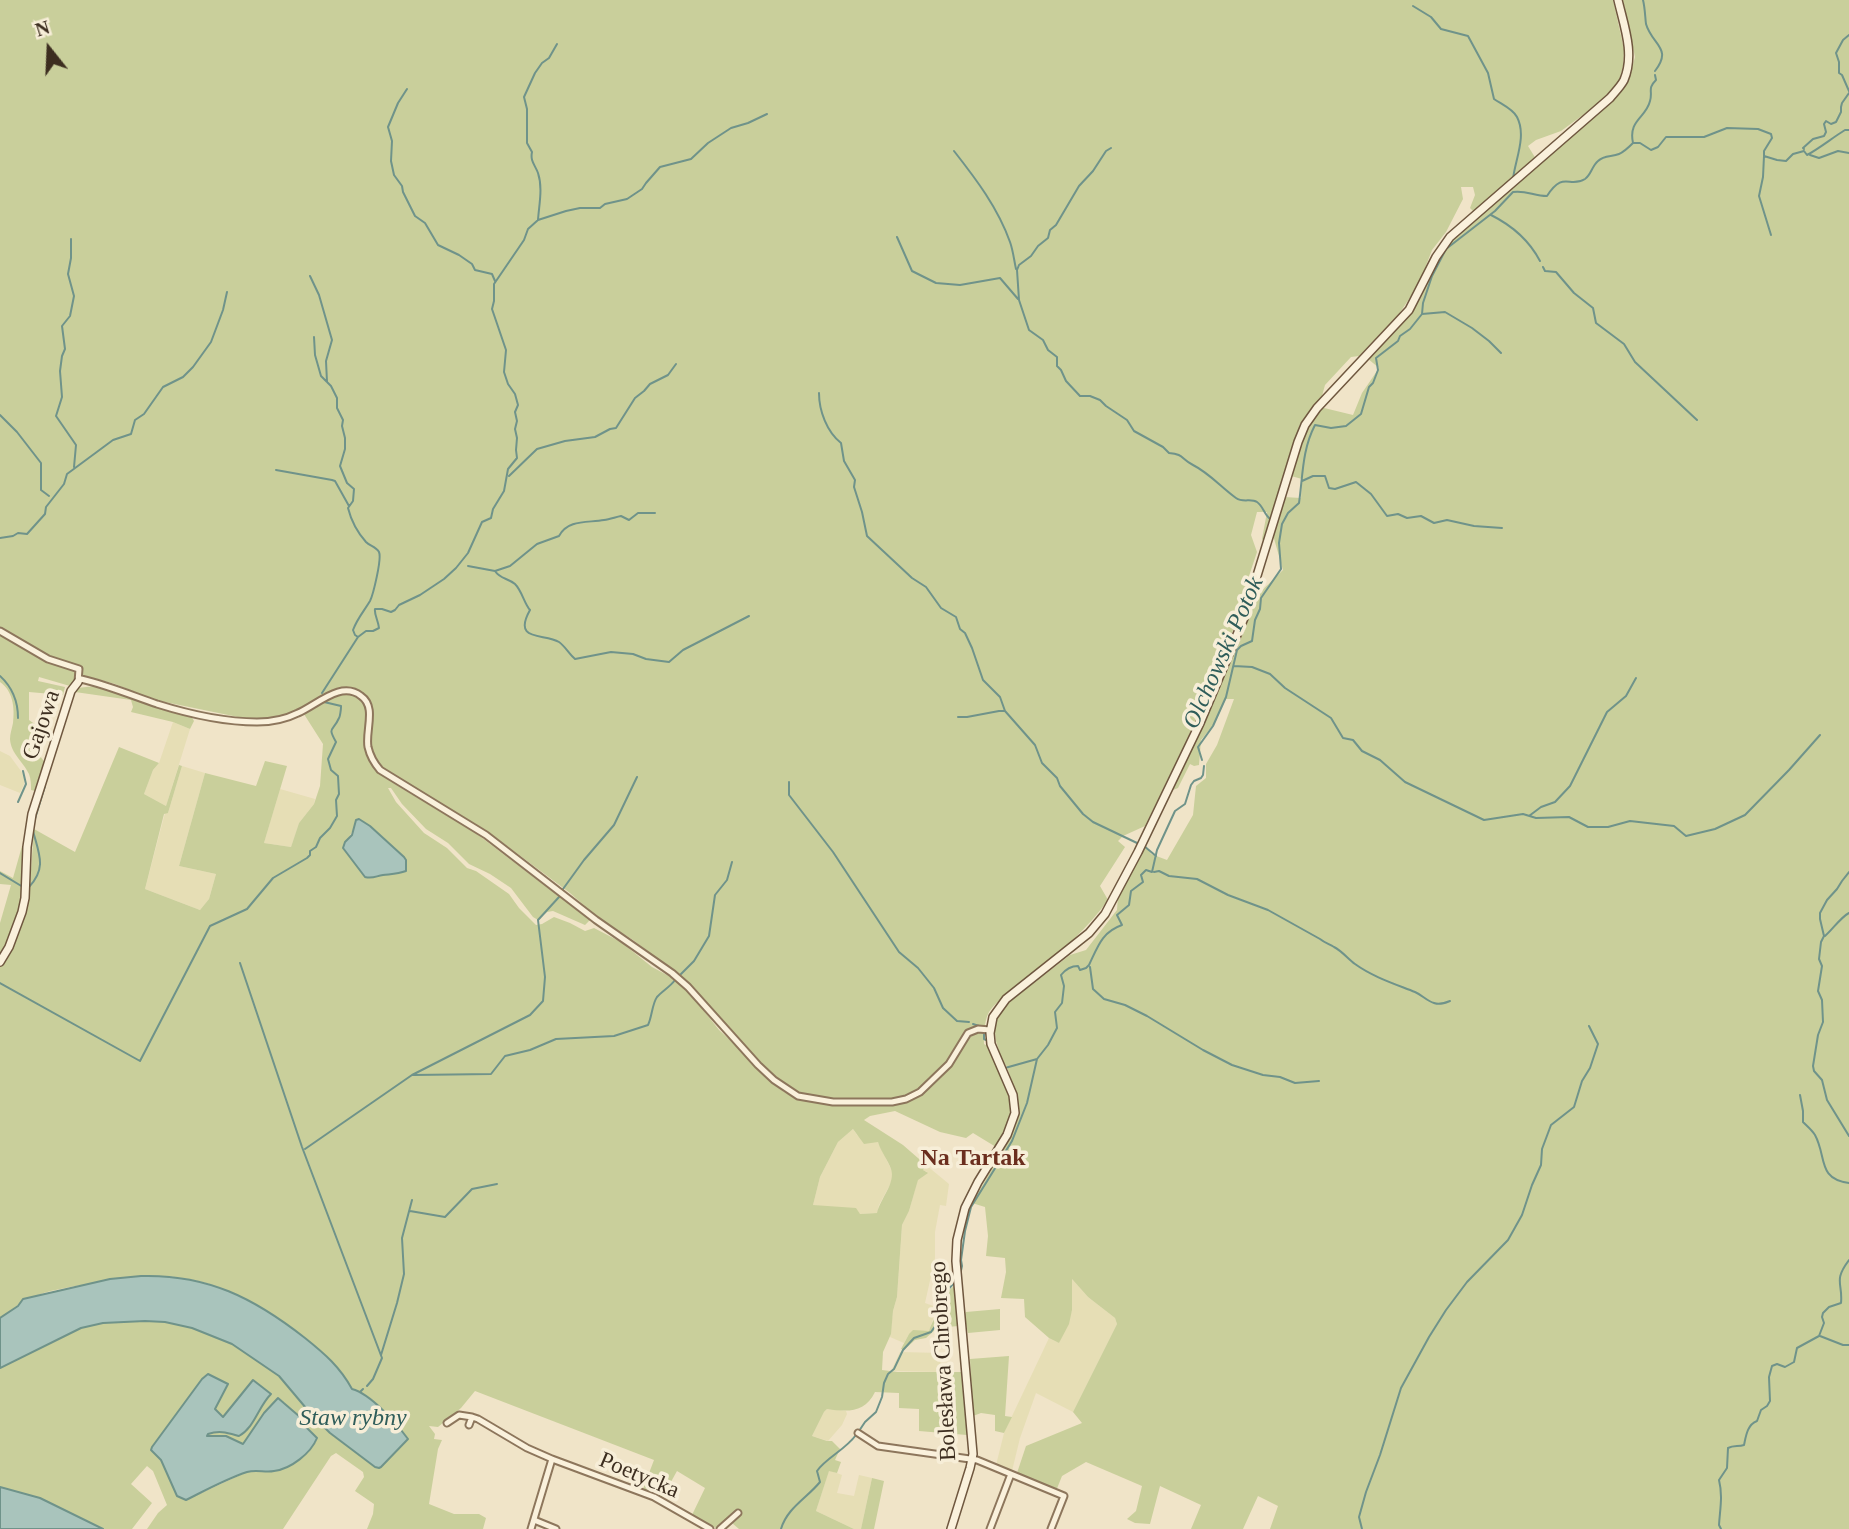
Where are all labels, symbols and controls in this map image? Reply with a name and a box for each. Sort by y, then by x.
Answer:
north arrow [14,14,84,84]
text: N [33,16,52,41]
water label: Olchowski Potok [1178,573,1270,733]
street label: Gajowa [17,687,67,763]
district label: Na Tartak [920,1145,1026,1173]
street label: Bolesława Chrobrego [925,1260,963,1462]
water label: Staw rybny [299,1405,407,1433]
street label: Poetycka [595,1447,683,1505]

